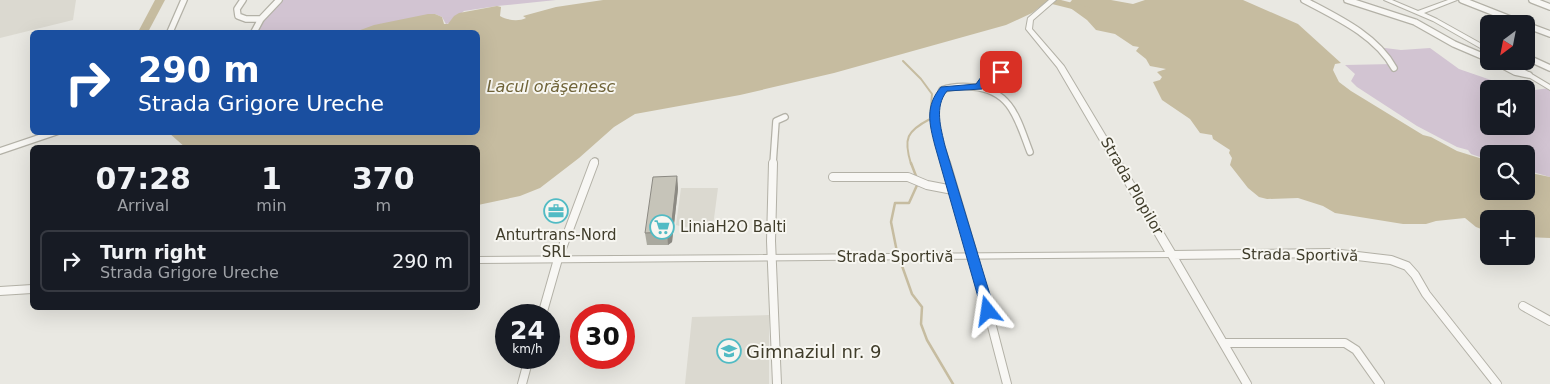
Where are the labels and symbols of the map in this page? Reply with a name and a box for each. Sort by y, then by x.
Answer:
north arrow [1480,15,1535,70]
pin [980,51,1022,93]
water label: Lacul orăşenesc [487,77,616,96]
street label: Strada Plopilor [1097,134,1168,239]
office icon: Anturtrans-Nord SRL [543,198,569,224]
supermarket icon: LiniaH2O Balti [649,214,675,240]
place label: LiniaH2O Balti [680,218,787,236]
place label: Anturtrans-Nord SRL [495,226,617,261]
street label: Strada Sportivă [1241,245,1359,265]
street label: Strada Sportivă [837,248,953,266]
position arrow [961,284,1013,336]
speed limit sign: 30 [570,304,635,369]
school or university icon: Gimnaziul nr. 9 [716,338,742,364]
place label: Gimnaziul nr. 9 [746,341,882,362]

